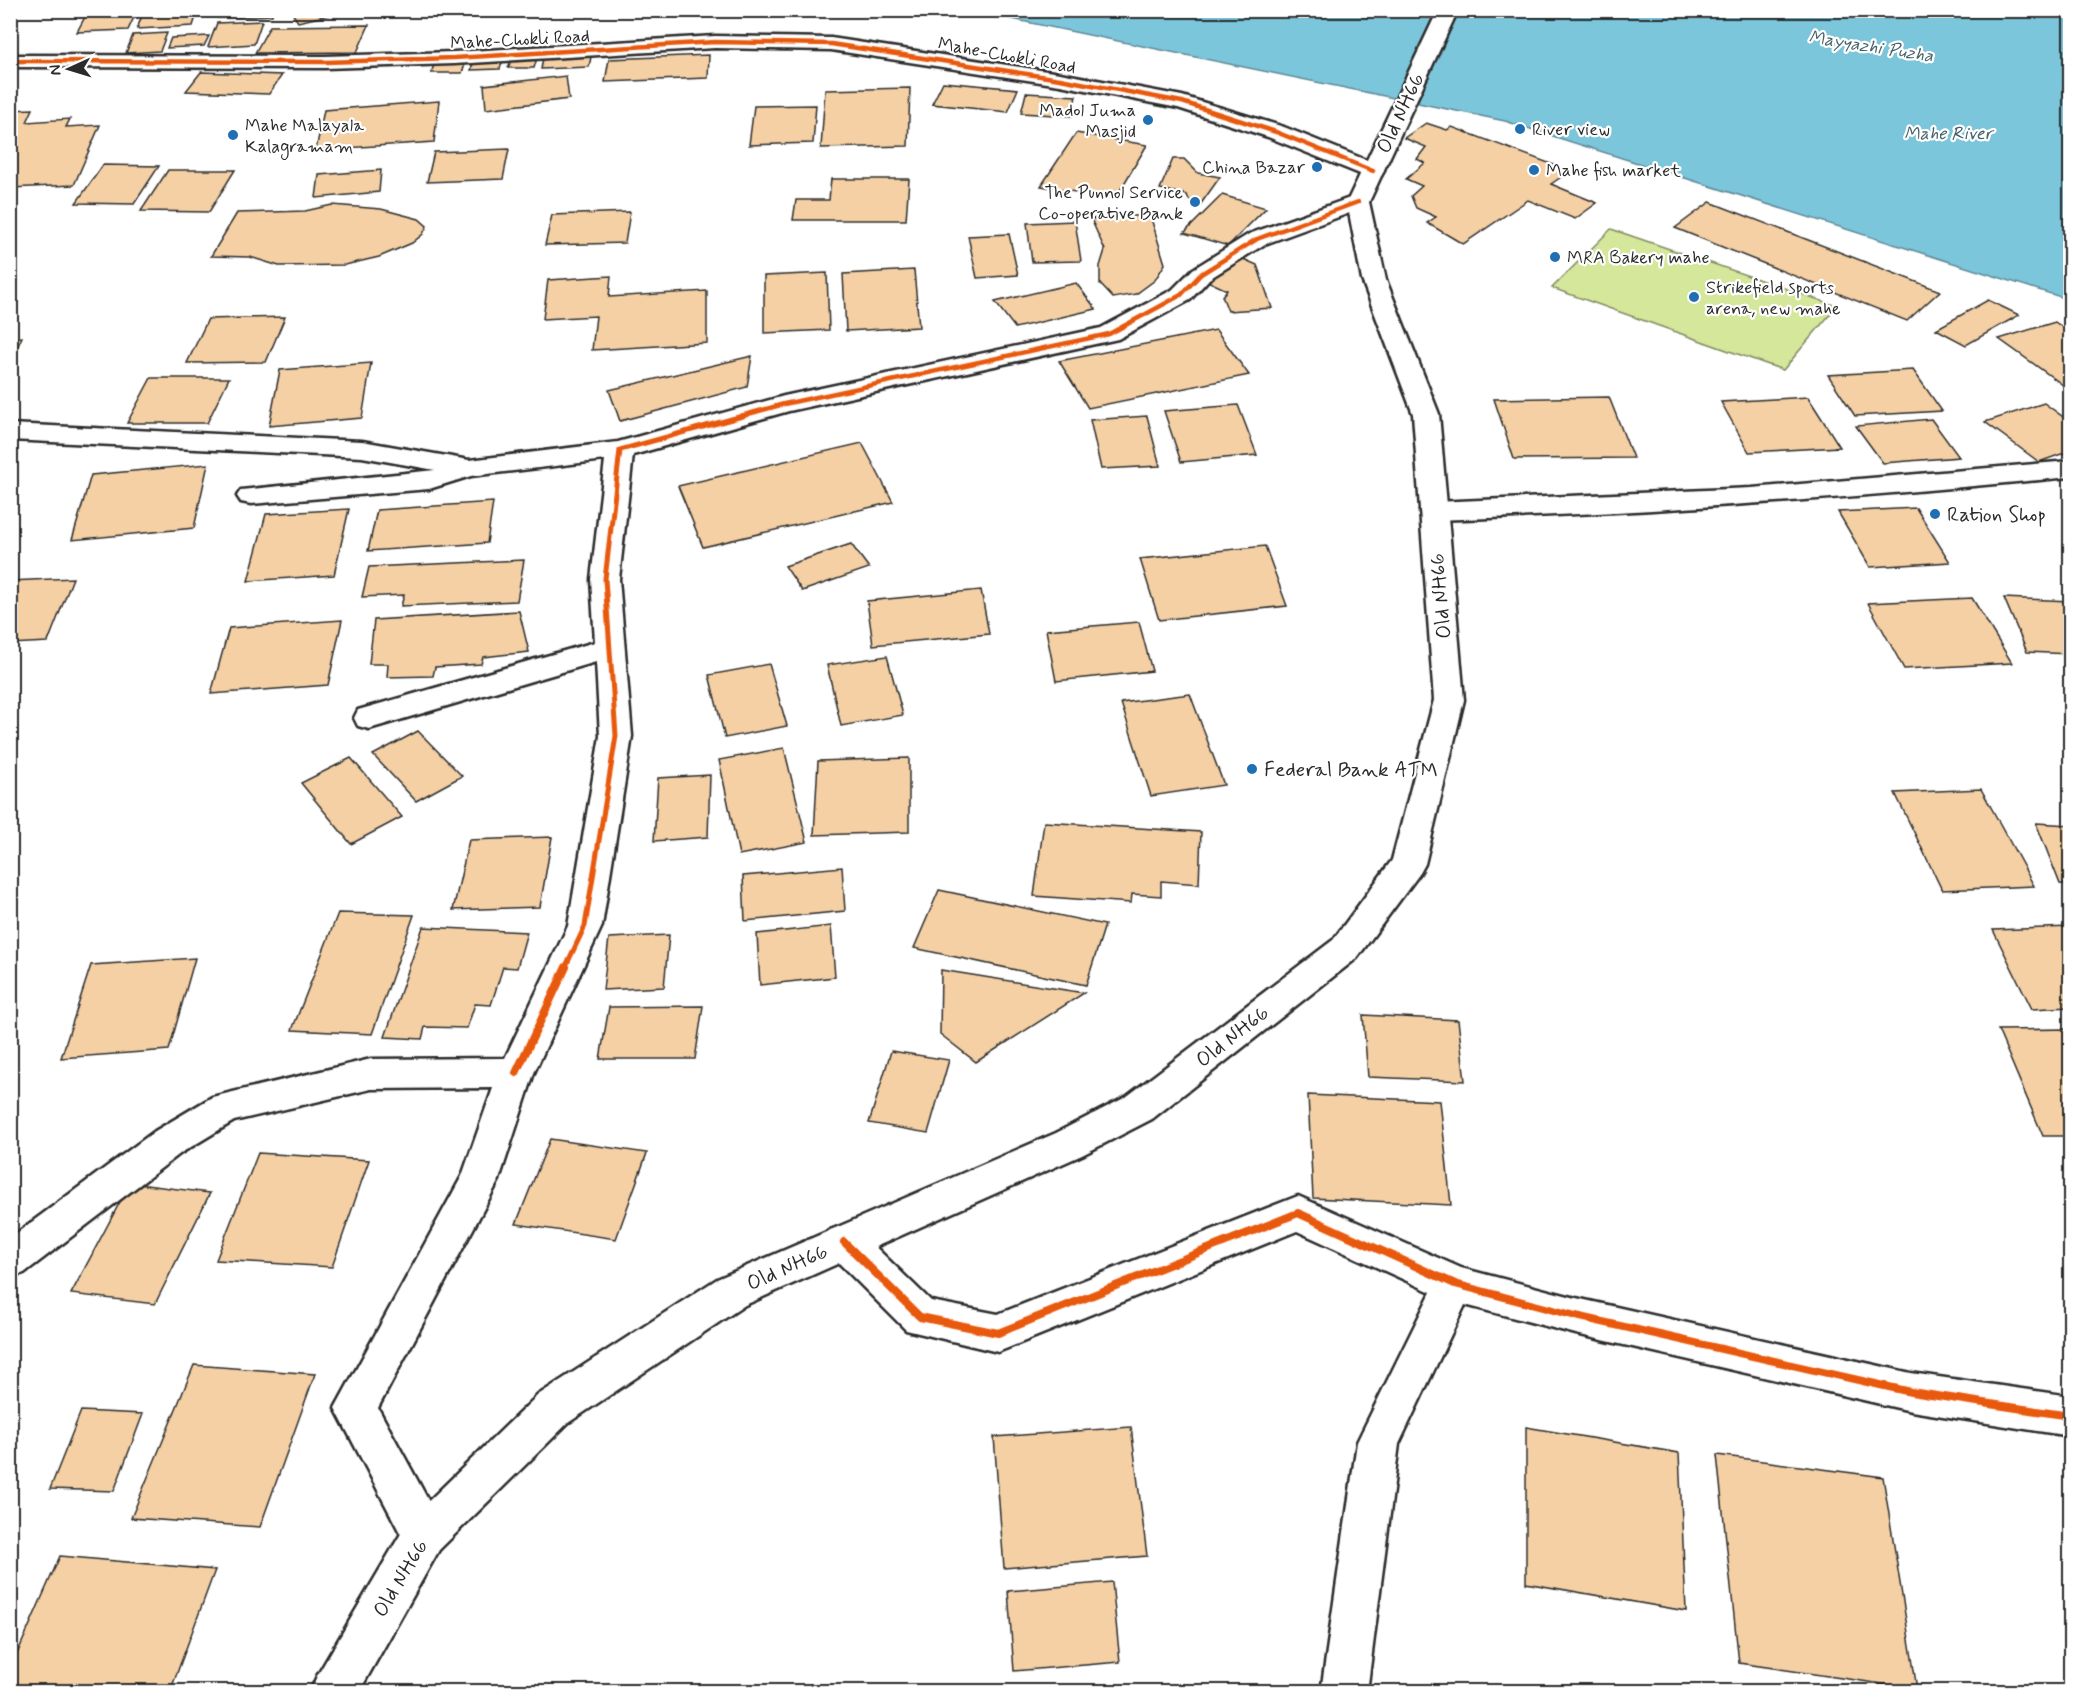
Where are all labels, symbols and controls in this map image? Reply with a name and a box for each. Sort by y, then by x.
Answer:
street label: Mahe-Chokli Road [450,24,590,56]
water label: Mayyazhi Puzha [1807,25,1935,69]
street label: Mahe-Chokli Road [936,32,1078,80]
north arrow [39,39,99,99]
text: N [45,64,66,76]
street label: Old NH66 [1370,69,1432,158]
place label: Madol Juma Masjid [1039,99,1136,144]
marker: Madol Juma Masjid [1141,113,1155,127]
place label: Mahe Malayala Kalagramam [245,114,364,160]
place label: River view [1532,118,1610,142]
marker: River view [1513,122,1527,136]
water label: Mahe River [1904,122,1995,146]
marker: Mahe Malayala Kalagramam [226,128,240,142]
place label: China Bazar [1202,156,1306,180]
place label: Mahe fish market [1546,159,1681,183]
marker: China Bazar [1310,160,1324,174]
marker: Mahe fish market [1527,163,1541,177]
place label: The Punnol Service Co-operative Bank [1038,181,1183,226]
marker: The Punnol Service Co-operative Bank [1188,195,1202,209]
place label: MRA Bakery mahe [1567,246,1710,270]
marker: MRA Bakery mahe [1548,250,1562,264]
place label: Strikefield sports arena, new mahe [1706,276,1841,321]
marker: Strikefield sports arena, new mahe [1687,290,1701,304]
place label: Ration Shop [1947,501,2046,529]
marker: Ration Shop [1928,507,1942,521]
street label: Old NH66 [1423,552,1459,640]
place label: Federal Bank ATM [1264,756,1438,784]
marker: Federal Bank ATM [1245,762,1259,776]
street label: Old NH66 [1190,999,1275,1074]
street label: Old NH66 [742,1238,832,1298]
street label: Old NH66 [367,1534,435,1623]

